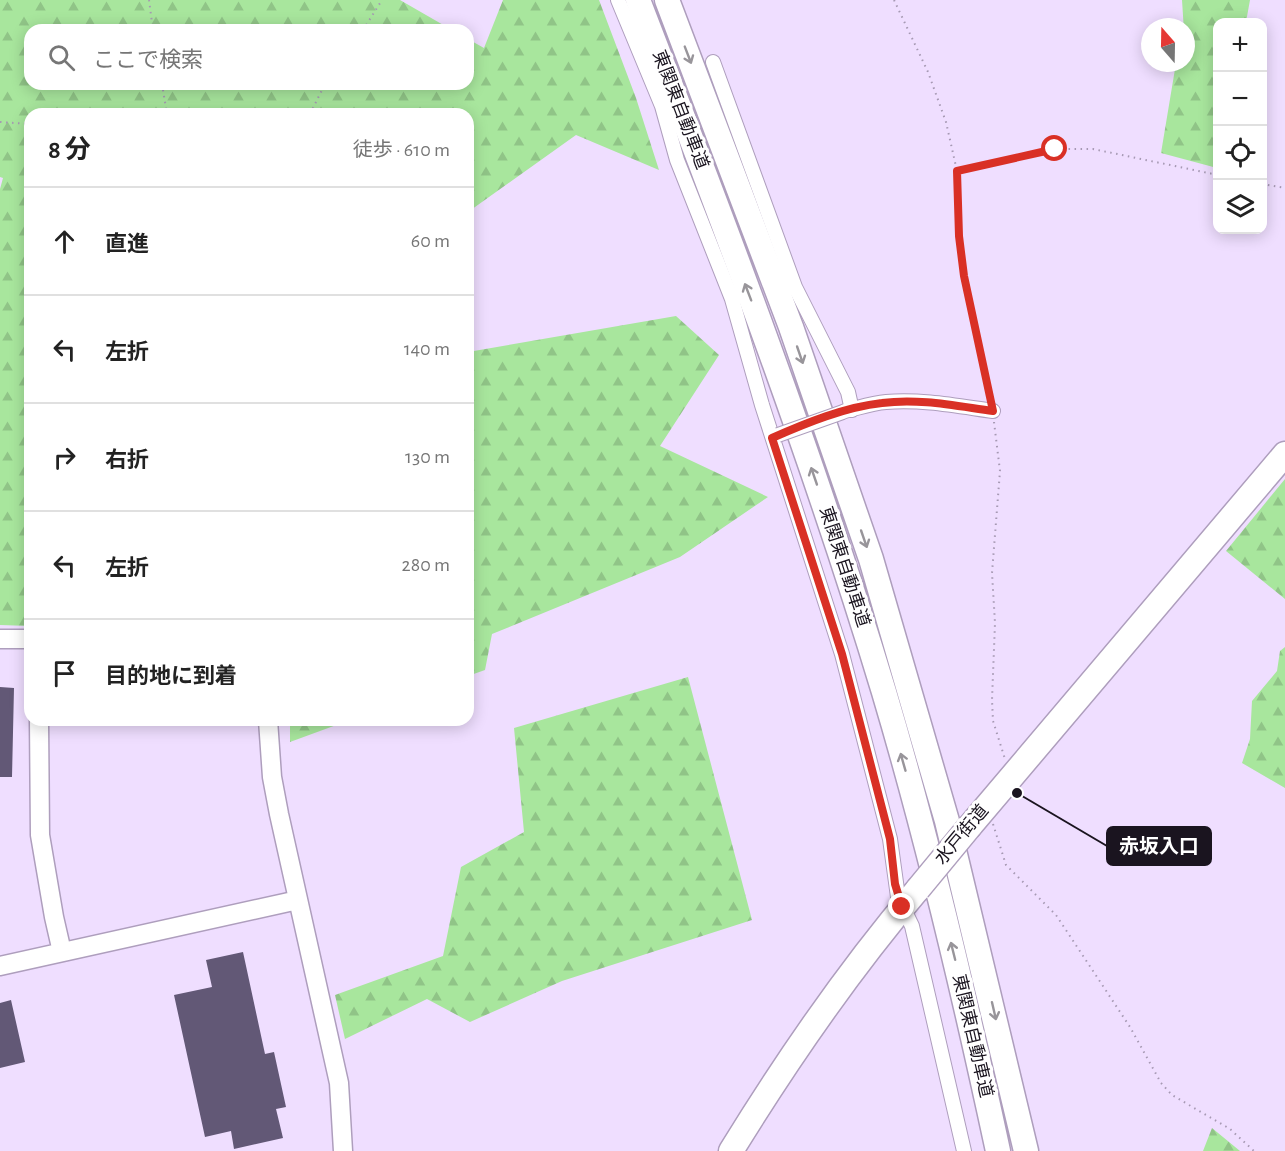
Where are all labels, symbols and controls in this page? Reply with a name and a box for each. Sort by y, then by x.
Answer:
north arrow [1141,18,1195,72]
map controls [1213,18,1267,234]
button: + [1213,18,1267,72]
search box [24,24,474,90]
icon: search [45,41,78,74]
one-way arrow [683,45,694,63]
street label: 東関東自動車道 [649,47,713,172]
text: ここで検索 [93,49,203,71]
button: − [1213,72,1267,126]
button: locate [1213,126,1267,180]
route start [1041,135,1067,161]
text: 8 分 [48,137,91,163]
text: 徒歩 · 610 m [353,140,450,160]
button: layers [1213,180,1267,234]
icon: ahead [48,225,81,258]
text: 60 m [411,231,450,251]
text: 直進 [105,233,149,255]
one-way arrow [742,283,753,302]
icon: left [48,333,81,366]
text: 140 m [404,339,450,359]
text: 左折 [105,341,149,363]
one-way arrow [796,345,807,364]
icon: right [48,441,81,474]
text: 130 m [405,447,450,467]
text: 右折 [105,449,149,471]
one-way arrow [808,467,819,485]
street label: 東関東自動車道 [816,504,874,630]
one-way arrow [859,530,870,549]
icon: left [48,549,81,582]
text: 280 m [402,555,450,575]
text: 左折 [105,557,149,579]
icon: arrive [48,657,81,690]
text: 目的地に到着 [105,665,237,687]
one-way arrow [897,753,909,772]
street label: 水戸街道 [930,800,992,868]
callout: 赤坂入口 [1107,827,1211,865]
text: 赤坂入口 [1119,836,1199,857]
route end [888,893,914,919]
one-way arrow [946,941,958,960]
street label: 東関東自動車道 [949,972,997,1099]
one-way arrow [988,1001,1000,1020]

